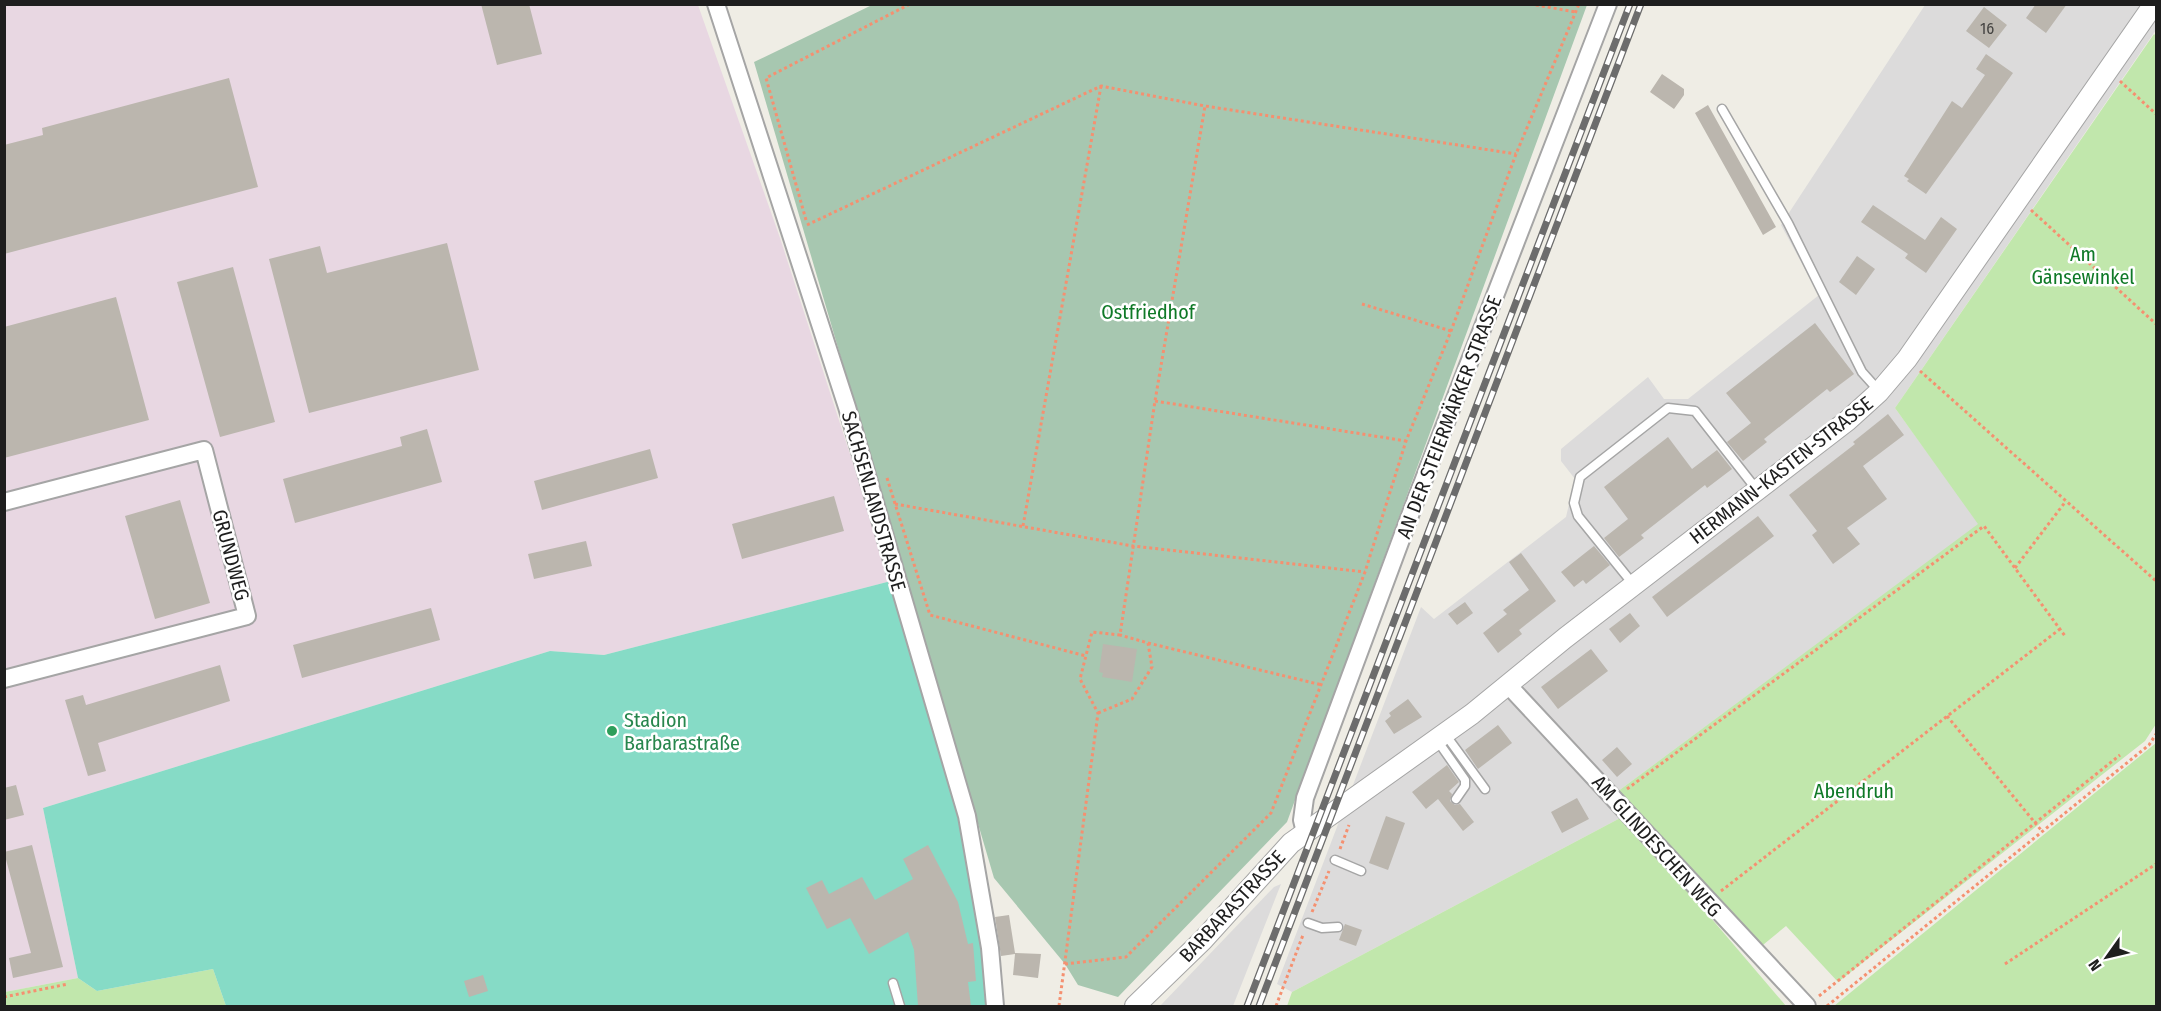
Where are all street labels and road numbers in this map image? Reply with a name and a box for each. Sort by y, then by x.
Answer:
street label: AN DER STEIERMÄRKER STRASSE [1392,292,1506,542]
street label: HERMANN-KASTEN-STRASSE [1685,391,1877,549]
street label: SACHSENLANDSTRASSE [837,408,911,594]
street label: GRUNDWEG [207,507,255,603]
street label: AM GLINDESCHEN WEG [1587,770,1727,922]
street label: BARBARASTRASSE [1174,845,1290,967]

